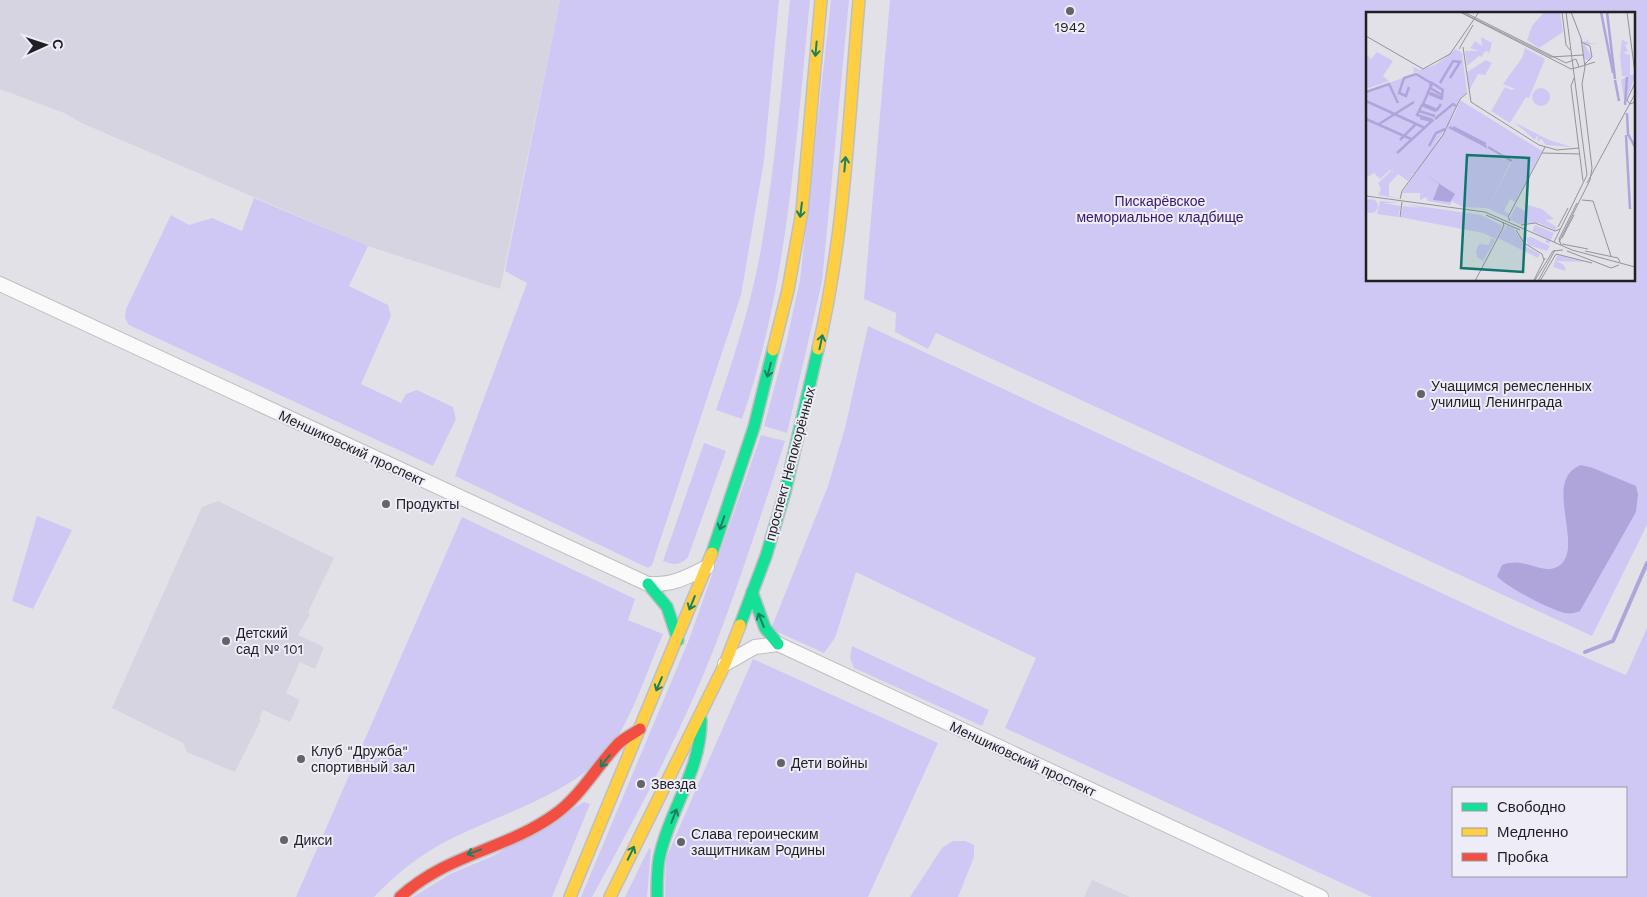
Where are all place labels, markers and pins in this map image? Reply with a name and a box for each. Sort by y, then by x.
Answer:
marker: 1942 [1064,5,1076,17]
place label: 1942 [1055,19,1085,35]
place label: Учащимся ремесленных училищ Ленинграда [1431,378,1592,410]
marker: Учащимся ремесленных училищ Ленинграда [1415,388,1427,400]
place label: Продукты [396,496,459,512]
marker: Продукты [380,498,392,510]
place label: Детский сад № 101 [236,625,303,657]
marker: Детский сад № 101 [220,635,232,647]
place label: Клуб "Дружба" спортивный зал [311,743,415,775]
marker: Клуб "Дружба" спортивный зал [295,753,307,765]
place label: Дети войны [791,755,868,771]
marker: Дети войны [775,757,787,769]
place label: Звезда [651,776,696,792]
marker: Звезда [635,778,647,790]
place label: Слава героическим защитникам Родины [691,826,825,858]
place label: Дикси [294,832,332,848]
marker: Дикси [278,834,290,846]
marker: Слава героическим защитникам Родины [675,836,687,848]

